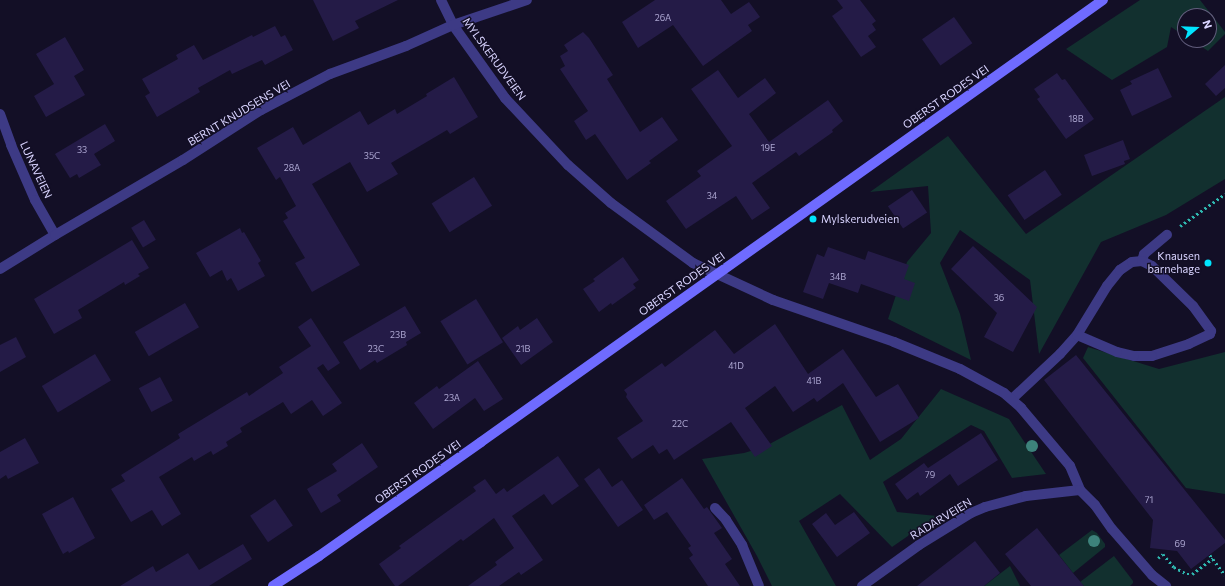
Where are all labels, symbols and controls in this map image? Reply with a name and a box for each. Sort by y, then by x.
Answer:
north arrow [1177,8,1217,48]
house number: 26A [655,13,671,23]
street label: MYLSKERUDVEIEN [460,15,528,103]
text: N [1200,18,1215,30]
street label: OBERST RODES VEI [900,62,992,132]
street label: BERNT KNUDSENS VEI [185,77,293,149]
house number: 18B [1068,114,1084,124]
street label: LUNAVEIEN [17,139,55,201]
house number: 19E [761,143,775,153]
house number: 33 [77,145,87,155]
house number: 35C [364,151,380,161]
house number: 28A [284,163,300,173]
house number: 34 [707,191,717,201]
place label: Mylskerudveien [821,212,899,226]
marker: Mylskerudveien [808,214,818,224]
street label: OBERST RODES VEI [636,249,728,319]
place label: Knausen barnehage [1148,250,1200,276]
marker: Knausen barnehage [1203,258,1213,268]
house number: 34B [830,272,846,282]
house number: 36 [994,293,1004,303]
house number: 23B [390,330,406,340]
house number: 23C [368,344,384,354]
house number: 21B [516,344,530,354]
house number: 41D [728,361,744,371]
house number: 41B [807,376,821,386]
house number: 23A [444,393,460,403]
house number: 22C [672,419,688,429]
street label: OBERST RODES VEI [372,437,464,507]
house number: 79 [925,470,935,480]
street label: RADARVEIEN [908,495,974,543]
house number: 71 [1145,495,1153,505]
house number: 69 [1175,539,1185,549]

